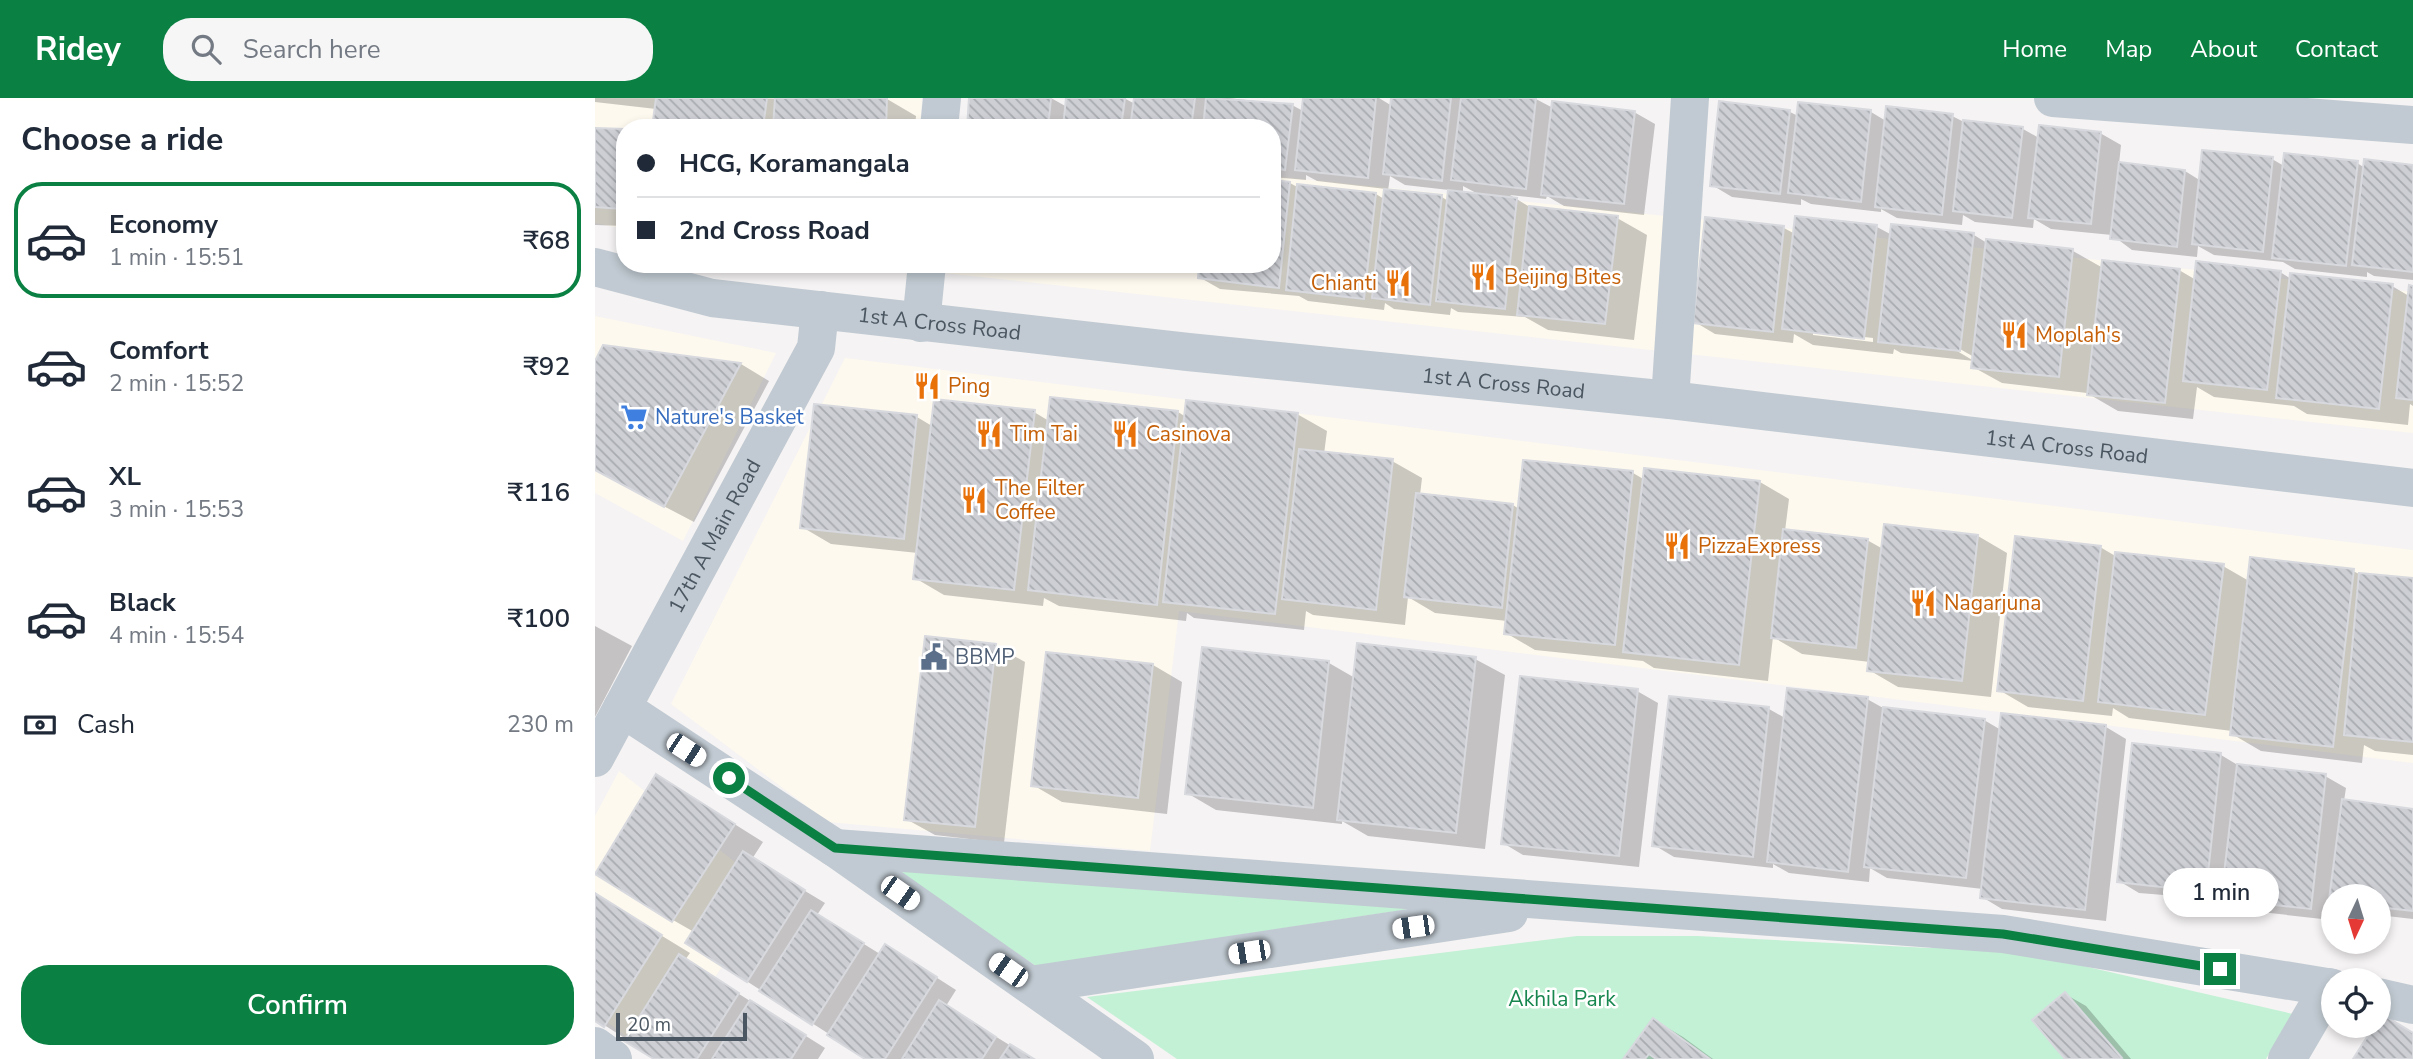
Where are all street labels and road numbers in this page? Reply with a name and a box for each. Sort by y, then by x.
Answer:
street label: 1st A Cross Road [857,301,1022,347]
street label: 1st A Cross Road [1420,361,1586,405]
street label: 1st A Cross Road [1984,423,2150,471]
street label: 17th A Main Road [662,454,767,618]

